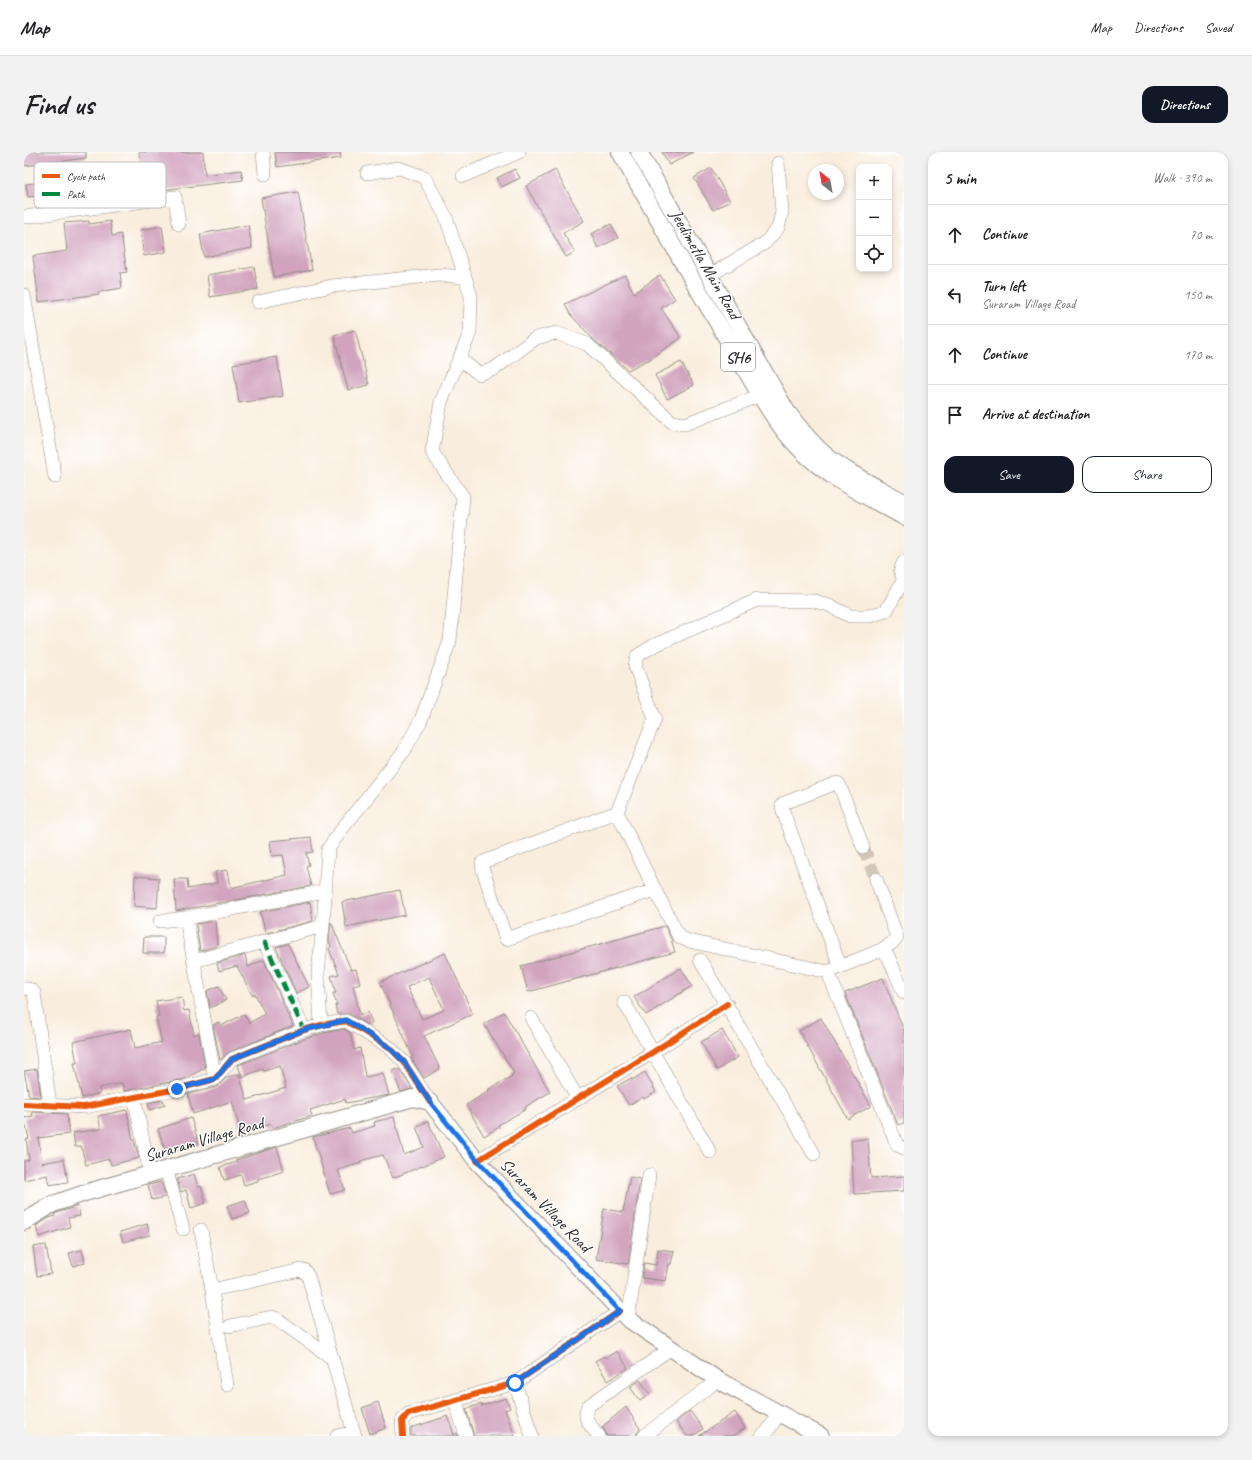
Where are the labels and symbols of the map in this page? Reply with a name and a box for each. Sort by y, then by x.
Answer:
legend [34,162,166,208]
north arrow [808,164,844,200]
text: Cycle path [67,169,106,183]
text: Path [67,187,86,201]
street label: Jeedimetla Main Road [665,205,747,325]
road number: SH6 [721,343,755,371]
route end [168,1080,186,1098]
street label: Suraram Village Road [143,1112,268,1166]
street label: Suraram Village Road [496,1154,597,1258]
route start [506,1374,524,1392]

